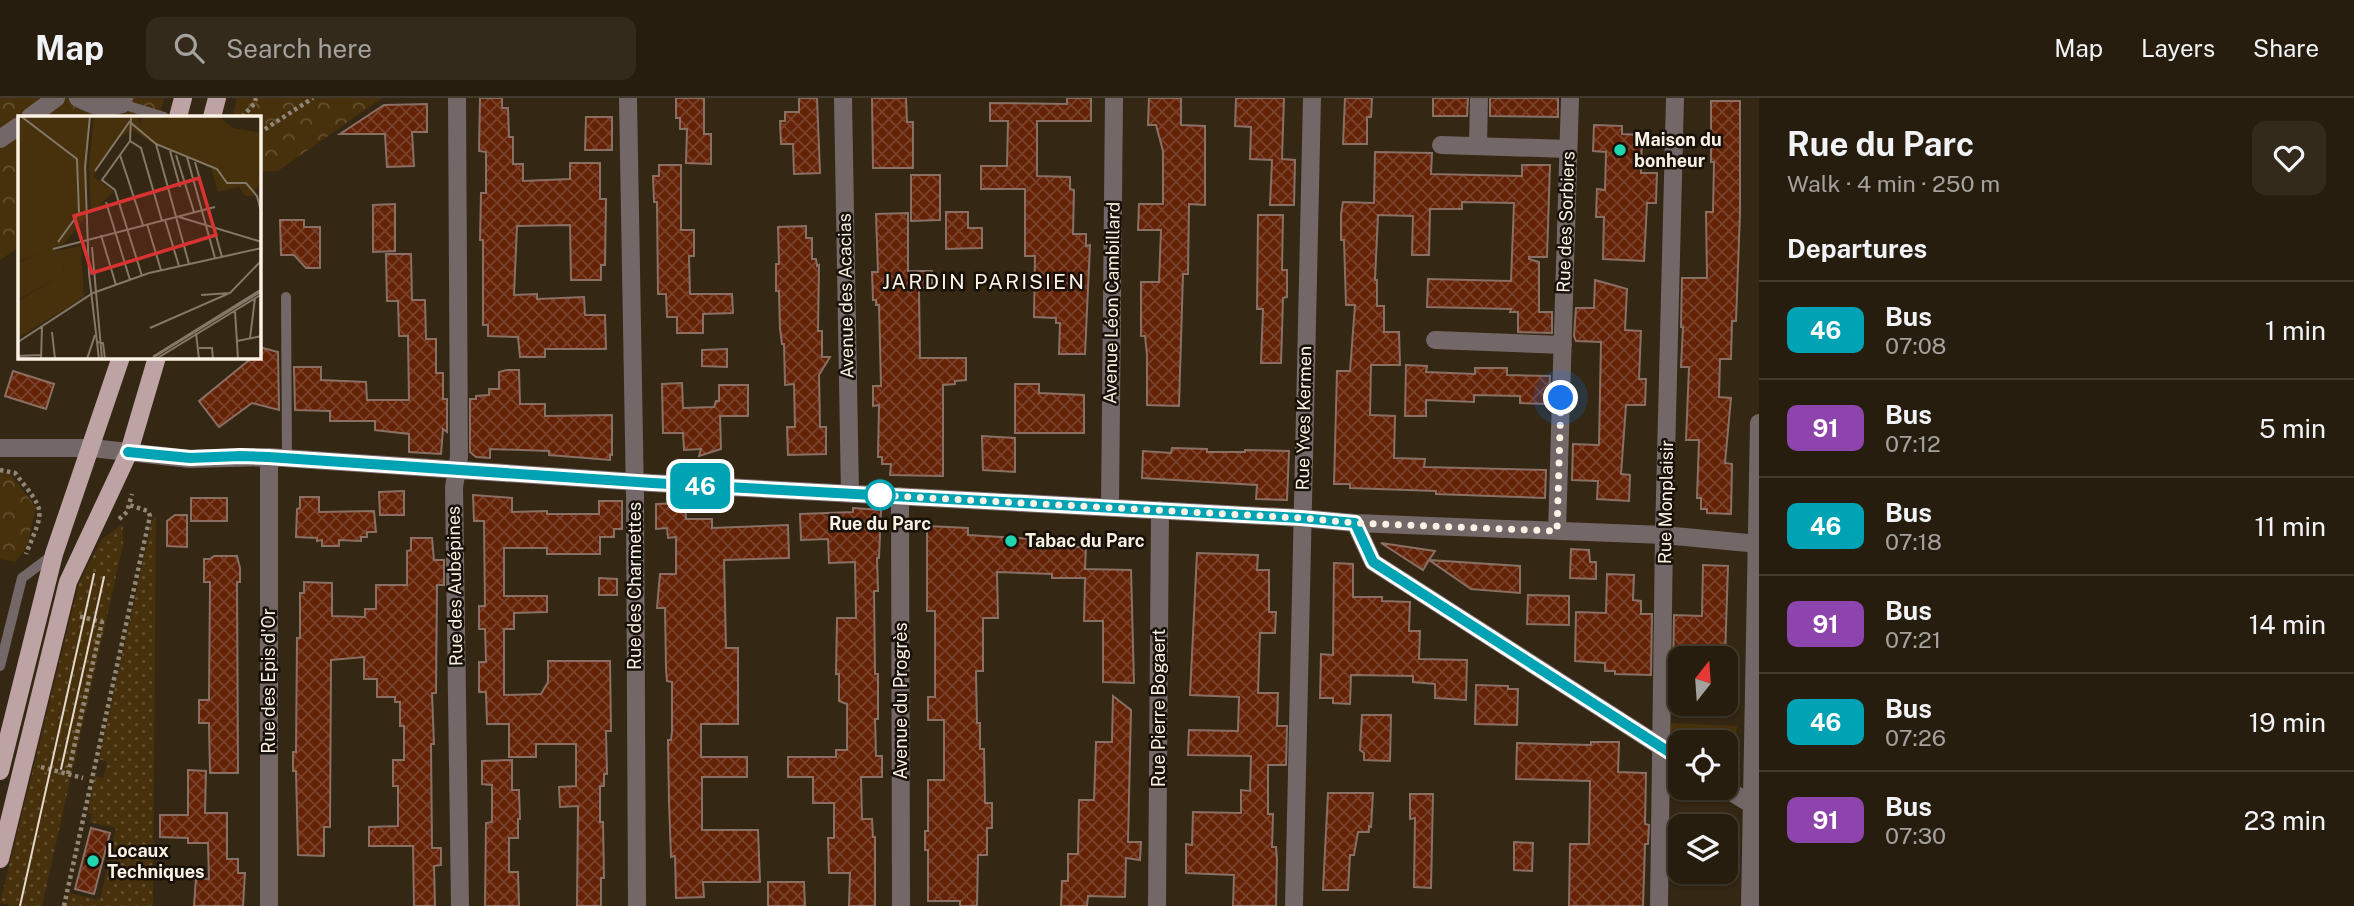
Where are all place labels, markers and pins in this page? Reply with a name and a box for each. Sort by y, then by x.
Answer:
place label: Maison du bonheur [1634,129,1722,171]
marker: Maison du bonheur [1612,142,1628,158]
marker: Rue du Parc [865,480,895,510]
place label: Rue du Parc [829,513,931,534]
place label: Tabac du Parc [1025,530,1145,551]
marker: Tabac du Parc [1003,533,1019,549]
place label: Locaux Techniques [107,840,205,882]
marker: Locaux Techniques [85,853,101,869]

